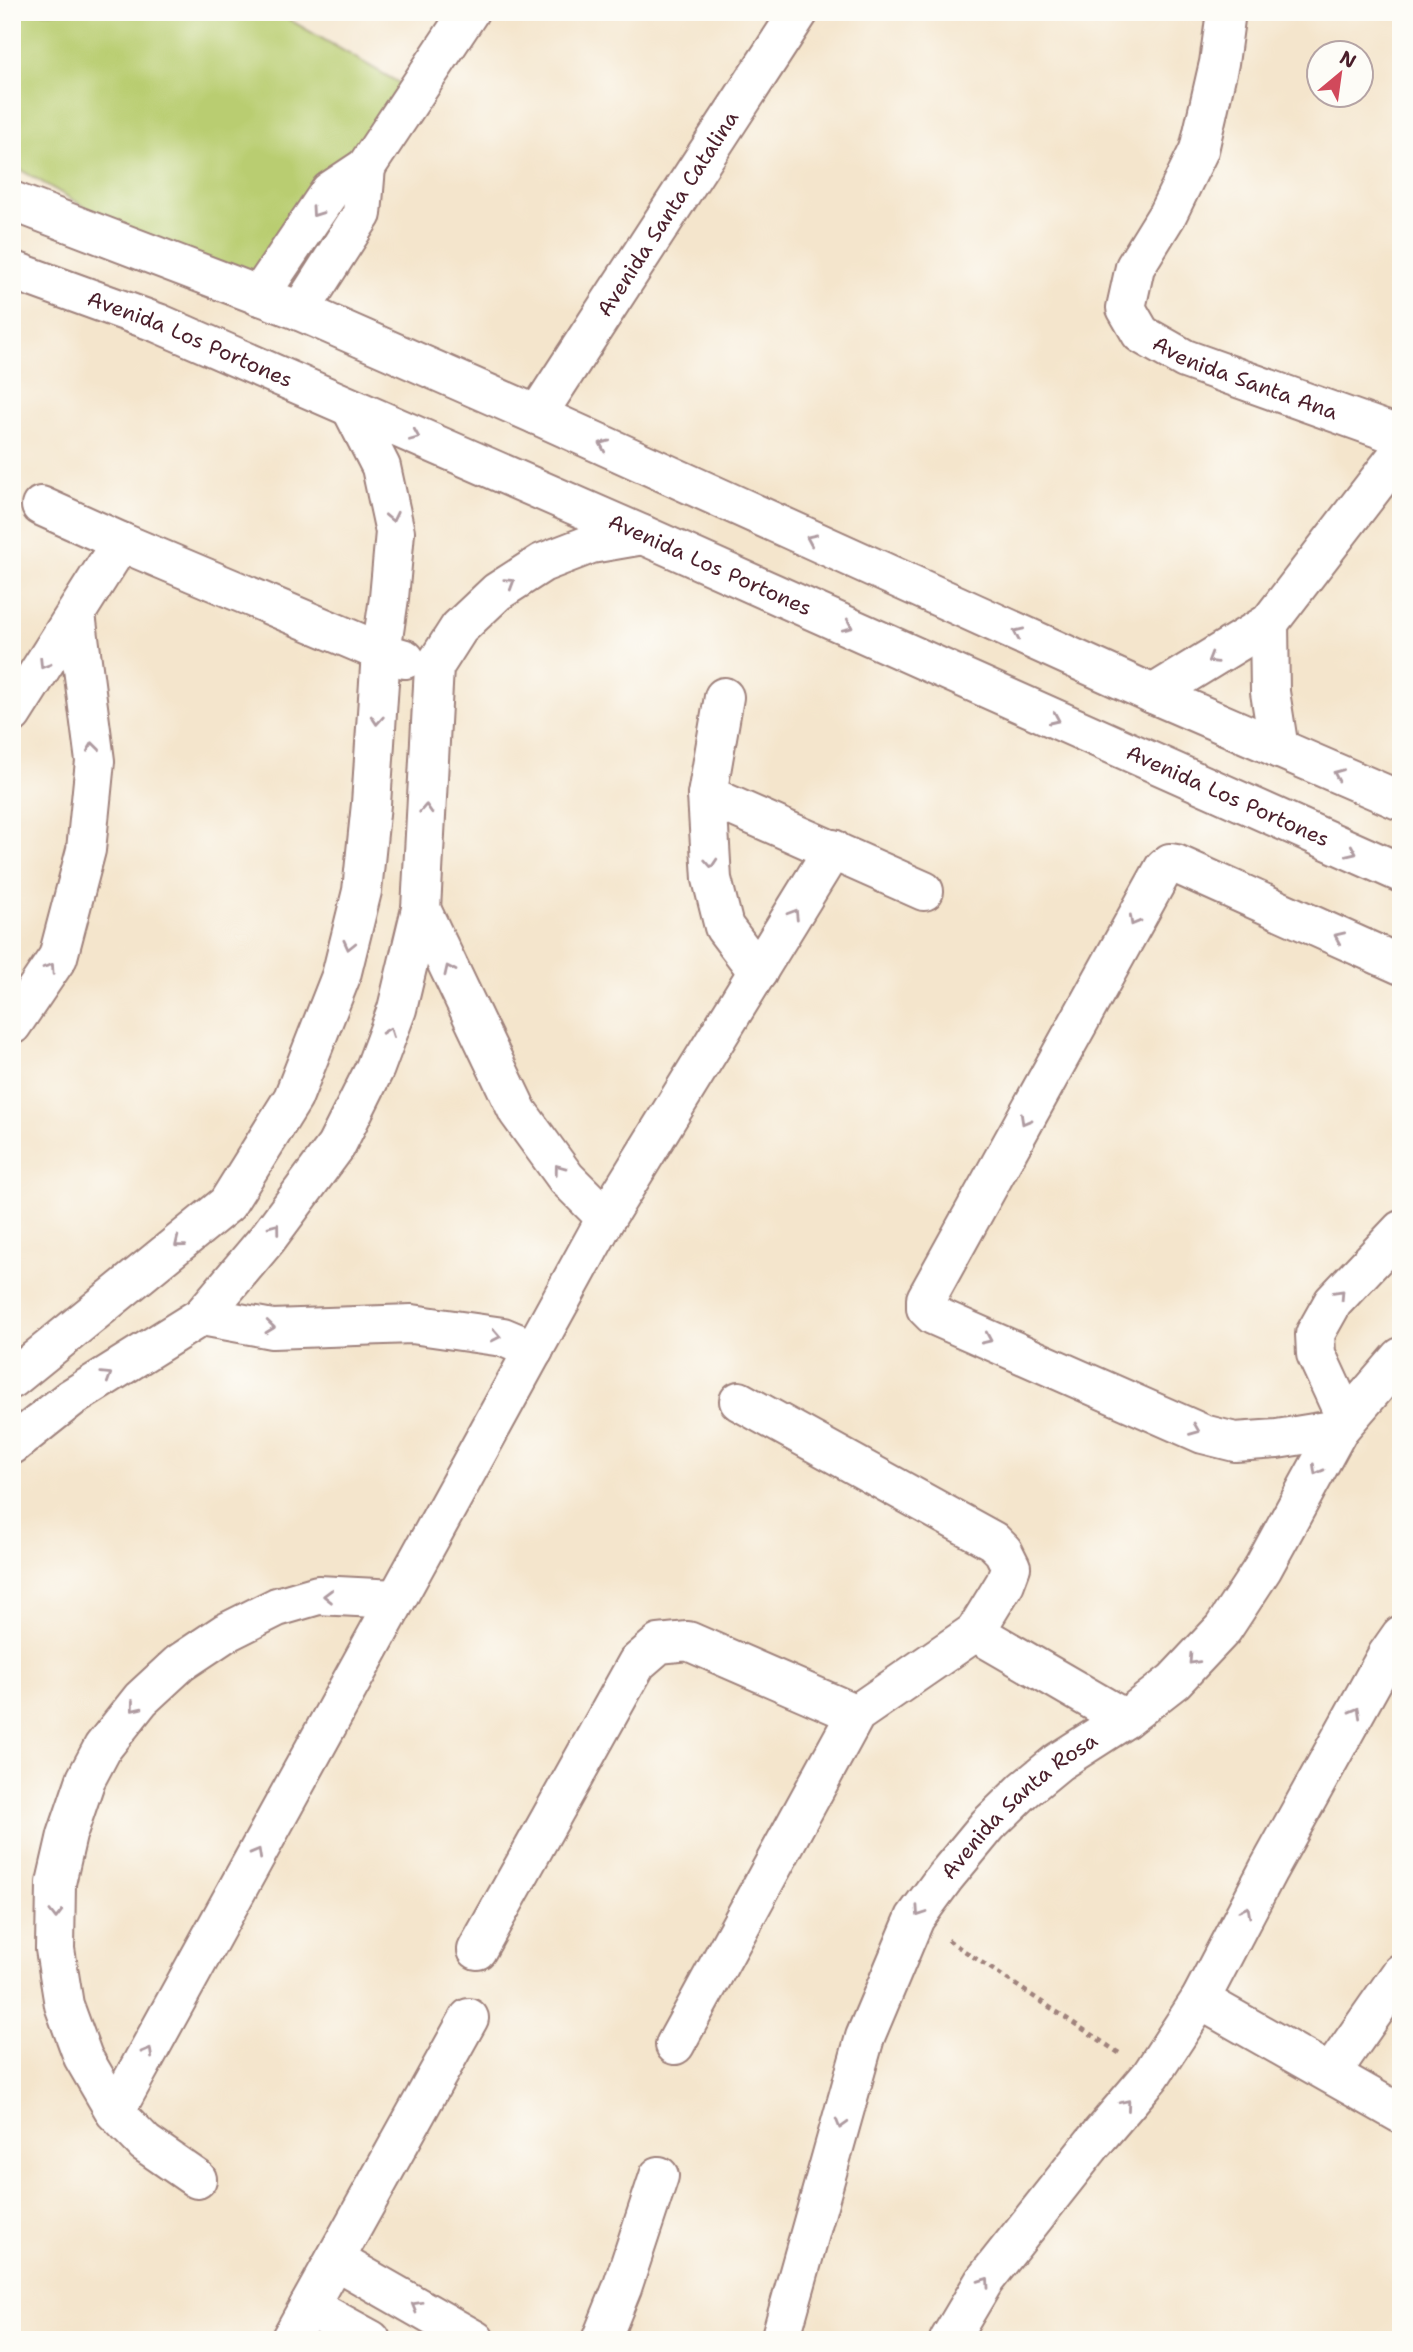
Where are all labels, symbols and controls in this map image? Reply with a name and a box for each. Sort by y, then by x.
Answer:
north arrow [1304,38,1374,108]
text: N [1335,45,1361,74]
street label: Avenida Santa Catalina [591,105,745,322]
one-way arrow [312,204,324,217]
street label: Avenida Los Portones [83,285,297,394]
street label: Avenida Santa Ana [1148,329,1342,426]
one-way arrow [408,428,420,442]
one-way arrow [598,439,611,453]
street label: Avenida Los Portones [604,508,816,622]
one-way arrow [383,511,398,523]
one-way arrow [806,533,818,547]
one-way arrow [502,579,515,592]
one-way arrow [840,618,853,632]
one-way arrow [1013,627,1025,641]
one-way arrow [1206,651,1219,664]
one-way arrow [40,656,53,669]
one-way arrow [1048,711,1060,725]
one-way arrow [369,715,384,726]
street label: Avenida Los Portones [1122,738,1334,853]
one-way arrow [86,741,101,753]
one-way arrow [1333,768,1345,782]
one-way arrow [419,803,434,814]
one-way arrow [1345,844,1358,858]
one-way arrow [703,858,718,869]
one-way arrow [785,909,798,922]
one-way arrow [1129,914,1143,926]
one-way arrow [1333,931,1346,945]
one-way arrow [343,939,357,951]
one-way arrow [42,963,54,976]
one-way arrow [443,965,457,977]
one-way arrow [380,1026,394,1038]
one-way arrow [1020,1113,1033,1126]
one-way arrow [555,1164,567,1176]
one-way arrow [267,1223,280,1235]
one-way arrow [175,1235,187,1248]
one-way arrow [1332,1289,1345,1302]
one-way arrow [264,1320,276,1335]
one-way arrow [490,1328,502,1343]
one-way arrow [979,1331,992,1345]
one-way arrow [99,1371,112,1384]
one-way arrow [1188,1422,1200,1436]
one-way arrow [1312,1463,1325,1476]
one-way arrow [322,1588,333,1604]
one-way arrow [1189,1652,1202,1665]
one-way arrow [131,1698,143,1711]
one-way arrow [1348,1707,1361,1719]
street label: Avenida Santa Rosa [935,1726,1103,1885]
one-way arrow [249,1847,262,1860]
one-way arrow [916,1904,928,1917]
one-way arrow [1238,1906,1252,1919]
one-way arrow [48,1910,64,1920]
one-way arrow [140,2047,153,2059]
one-way arrow [1118,2099,1130,2112]
one-way arrow [834,2118,849,2130]
one-way arrow [977,2277,989,2290]
one-way arrow [411,2301,424,2314]

